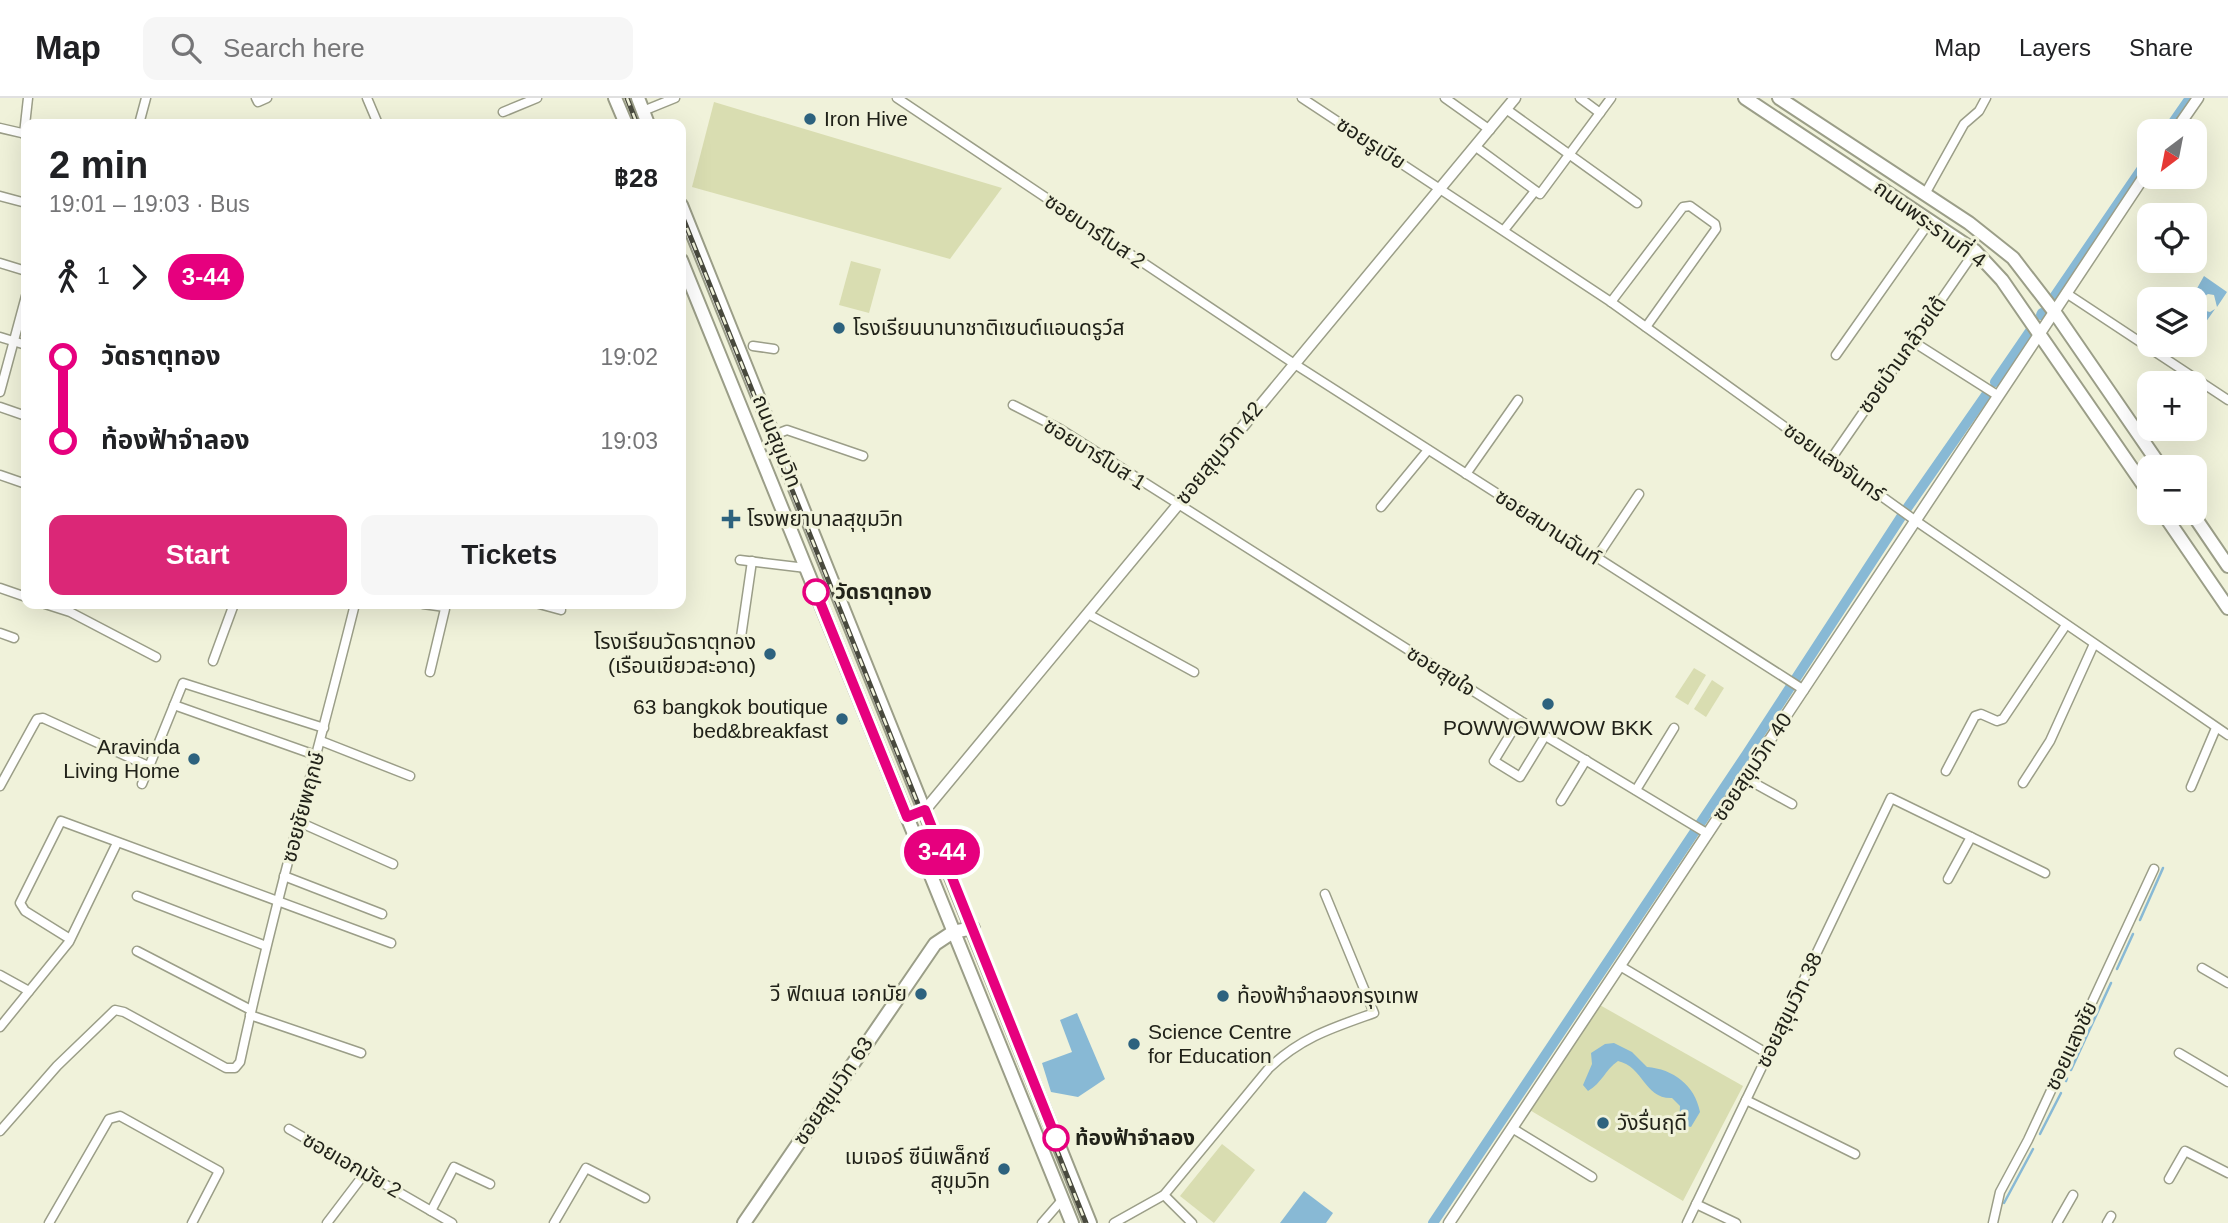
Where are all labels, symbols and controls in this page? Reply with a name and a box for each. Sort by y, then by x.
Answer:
search box [143,17,633,80]
text: Map [35,29,101,66]
icon: search [167,29,205,67]
text: Search here [223,33,365,63]
text: Map [1934,34,1981,61]
text: Layers [2019,34,2091,61]
text: Share [2129,34,2193,61]
place label: Iron Hive [824,107,908,130]
marker: Iron Hive [802,111,818,127]
street label: ซอยรูเบีย [1331,112,1410,175]
north arrow [2137,119,2207,189]
map controls [2137,119,2207,525]
text: 2 min [49,144,148,186]
text: ฿28 [614,163,658,193]
street label: ถนนพระรามที่ 4 [1870,173,1993,272]
street label: ซอยบาร์โบส 2 [1041,189,1150,273]
text: 19:01 – 19:03 · Bus [49,191,250,217]
button: locate [2137,203,2207,273]
icon: walk [49,258,87,296]
icon: forward [120,258,158,296]
text: 1 [97,263,110,289]
text: 3-44 [182,263,230,290]
button: layers [2137,287,2207,357]
street label: ซอยบ้านกล้วยใต้ [1853,292,1950,417]
place label: โรงเรียนนานาชาติเซนต์แอนดรูว์ส [853,316,1125,341]
marker: โรงเรียนนานาชาติเซนต์แอนดรูว์ส [831,320,847,336]
text: วัดธาตุทอง [101,341,221,371]
text: 19:02 [600,344,658,370]
button: + [2137,371,2207,441]
street label: ถนนสุขุมวิท [747,391,806,491]
street label: ซอยสุขุมวิท 42 [1170,397,1268,510]
street label: ซอยบาร์โบส 1 [1040,413,1151,494]
street label: ซอยแสงจันทร์ [1780,418,1890,506]
text: ท้องฟ้าจำลอง [101,425,250,455]
text: 19:03 [600,428,658,454]
button: − [2137,455,2207,525]
street label: ซอยสมานฉันท์ [1491,484,1605,569]
place label: โรงพยาบาลสุขุมวิท [747,507,903,532]
marker: โรงพยาบาลสุขุมวิท [721,509,741,529]
button: Start [49,515,347,595]
button: Tickets [361,515,658,595]
marker: วัดธาตุทอง [803,579,829,605]
place label: วัดธาตุทอง [835,580,932,605]
place label: โรงเรียนวัดธาตุทอง (เรือนเขียวสะอาด) [594,630,756,677]
street label: ซอยสุขใจ [1402,641,1480,702]
marker: โรงเรียนวัดธาตุทอง (เรือนเขียวสะอาด) [762,646,778,662]
place label: 63 bangkok boutique bed&breakfast [633,695,828,742]
marker: POWWOWWOW BKK [1540,696,1556,712]
street label: ซอยสุขุมวิท 40 [1707,709,1798,826]
marker: 63 bangkok boutique bed&breakfast [834,711,850,727]
place label: POWWOWWOW BKK [1443,716,1653,739]
place label: Aravinda Living Home [63,735,180,782]
street label: ซอยชัยพฤกษ์ [277,749,328,865]
marker: Aravinda Living Home [186,751,202,767]
line badge: 3-44 [893,829,991,875]
text: 3-44 [918,838,966,865]
street label: ซอยสุขุมวิท 38 [1751,949,1828,1072]
place label: วี ฟิตเนส เอกมัย [770,982,907,1005]
place label: ท้องฟ้าจำลองกรุงเทพ [1237,984,1419,1009]
marker: วี ฟิตเนส เอกมัย [913,986,929,1002]
marker: ท้องฟ้าจำลองกรุงเทพ [1215,988,1231,1004]
street label: ซอยแสงชัย [2040,998,2101,1094]
place label: Science Centre for Education [1148,1020,1292,1067]
street label: ซอยสุขุมวิท 63 [788,1033,879,1150]
marker: Science Centre for Education [1126,1036,1142,1052]
place label: วังรื่นฤดี [1617,1108,1687,1134]
marker: วังรื่นฤดี [1595,1115,1611,1131]
marker: ท้องฟ้าจำลอง [1043,1125,1069,1151]
place label: ท้องฟ้าจำลอง [1075,1126,1195,1149]
street label: ซอยเอกมัย 2 [299,1127,406,1202]
place label: เมเจอร์ ซีนีเพล็กซ์ สุขุมวิท [845,1144,991,1194]
marker: เมเจอร์ ซีนีเพล็กซ์ สุขุมวิท [996,1161,1012,1177]

